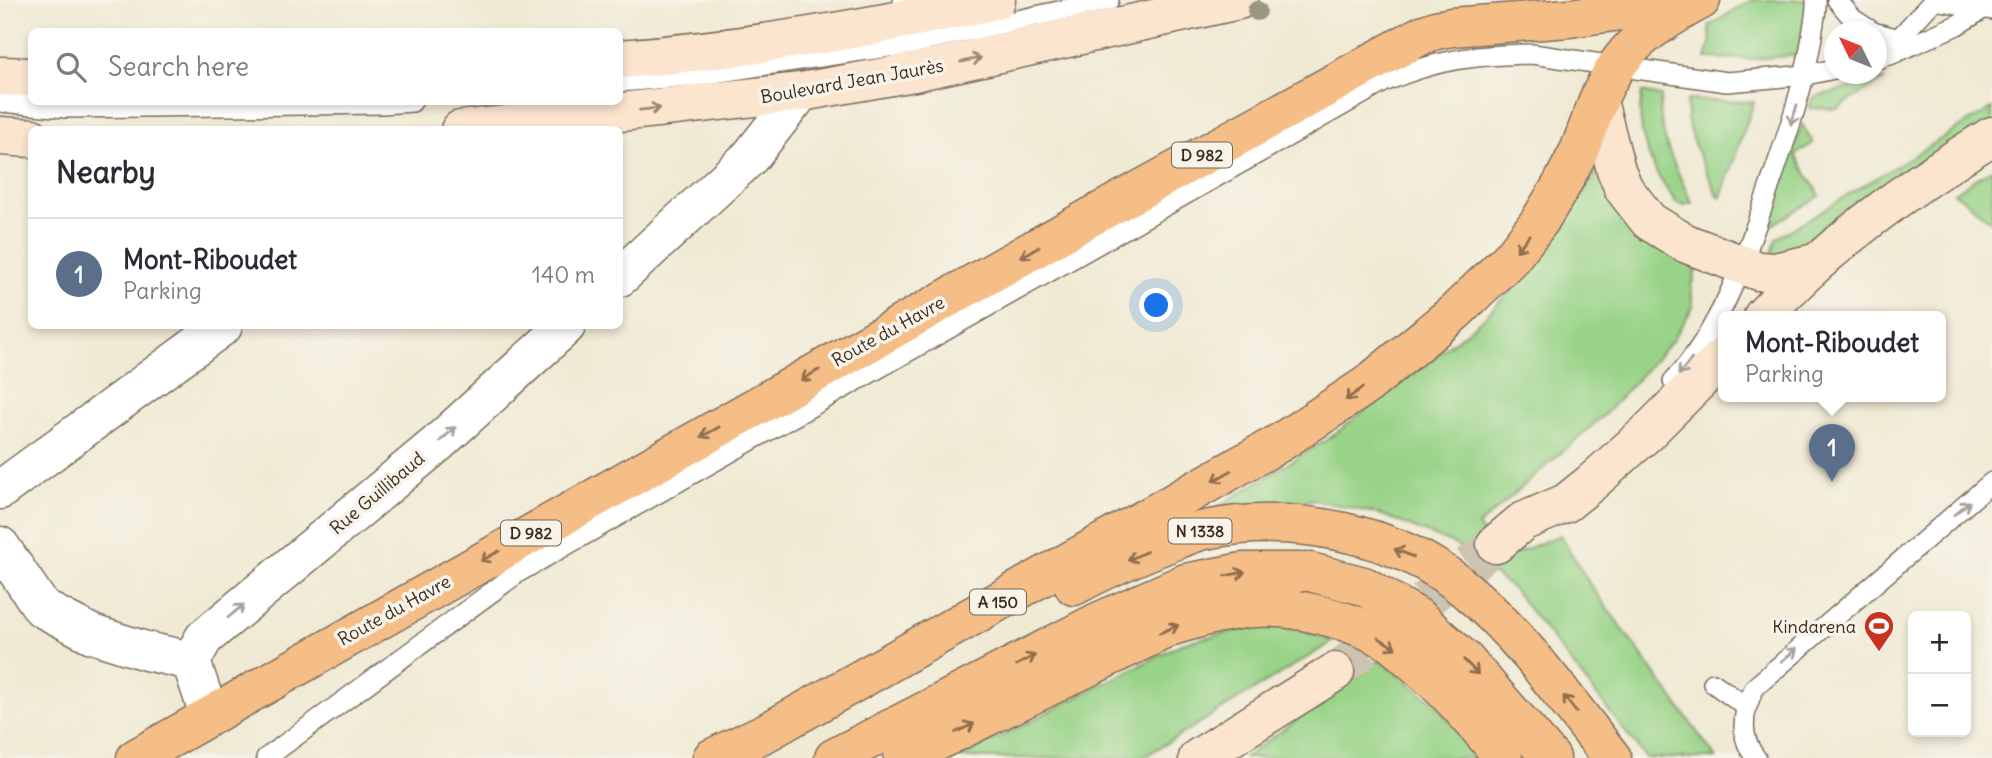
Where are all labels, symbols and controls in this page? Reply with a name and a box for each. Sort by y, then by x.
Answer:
north arrow [1824,21,1887,84]
search box [28,28,623,105]
icon: search [52,48,90,86]
text: Search here [108,50,249,83]
one-way arrow [959,52,982,66]
street label: Boulevard Jean Jaurès [759,54,945,108]
one-way arrow [638,102,661,115]
one-way arrow [1786,103,1799,125]
road number: D 982 [1172,142,1232,168]
text: Nearby [56,153,156,191]
one-way arrow [1515,233,1531,251]
text: Mont-Riboudet [123,243,297,276]
one-way arrow [1020,245,1040,259]
text: 1 [74,260,84,289]
text: 140 m [532,260,595,289]
text: Parking [123,276,202,305]
your location [1139,288,1173,322]
street label: Route du Havre [827,290,949,372]
popup [1718,311,1946,402]
text: Mont-Riboudet [1745,326,1919,359]
one-way arrow [1677,358,1693,376]
text: Parking [1745,359,1824,388]
one-way arrow [800,369,821,382]
one-way arrow [1345,387,1364,402]
pin: 1 [1809,424,1855,482]
one-way arrow [700,425,720,439]
one-way arrow [439,426,457,442]
street label: Rue Guillibaud [325,446,429,539]
one-way arrow [1212,469,1232,483]
one-way arrow [1953,500,1971,516]
road number: N 1338 [1168,518,1232,544]
road number: D 982 [501,520,561,546]
one-way arrow [1394,546,1415,559]
one-way arrow [481,549,501,563]
one-way arrow [1127,550,1148,563]
one-way arrow [1223,567,1246,580]
street label: Route du Havre [333,569,455,651]
road number: A 150 [970,590,1026,614]
one-way arrow [226,604,244,619]
sports icon: Kindarena [1862,609,1896,653]
map controls [1908,611,1971,737]
button: + [1908,611,1971,674]
place label: Kindarena [1772,615,1856,638]
one-way arrow [1158,621,1179,634]
one-way arrow [1377,636,1397,650]
one-way arrow [1780,647,1798,663]
one-way arrow [1015,653,1036,666]
one-way arrow [1462,658,1479,675]
button: − [1908,674,1971,737]
one-way arrow [1563,696,1578,714]
one-way arrow [954,720,975,734]

